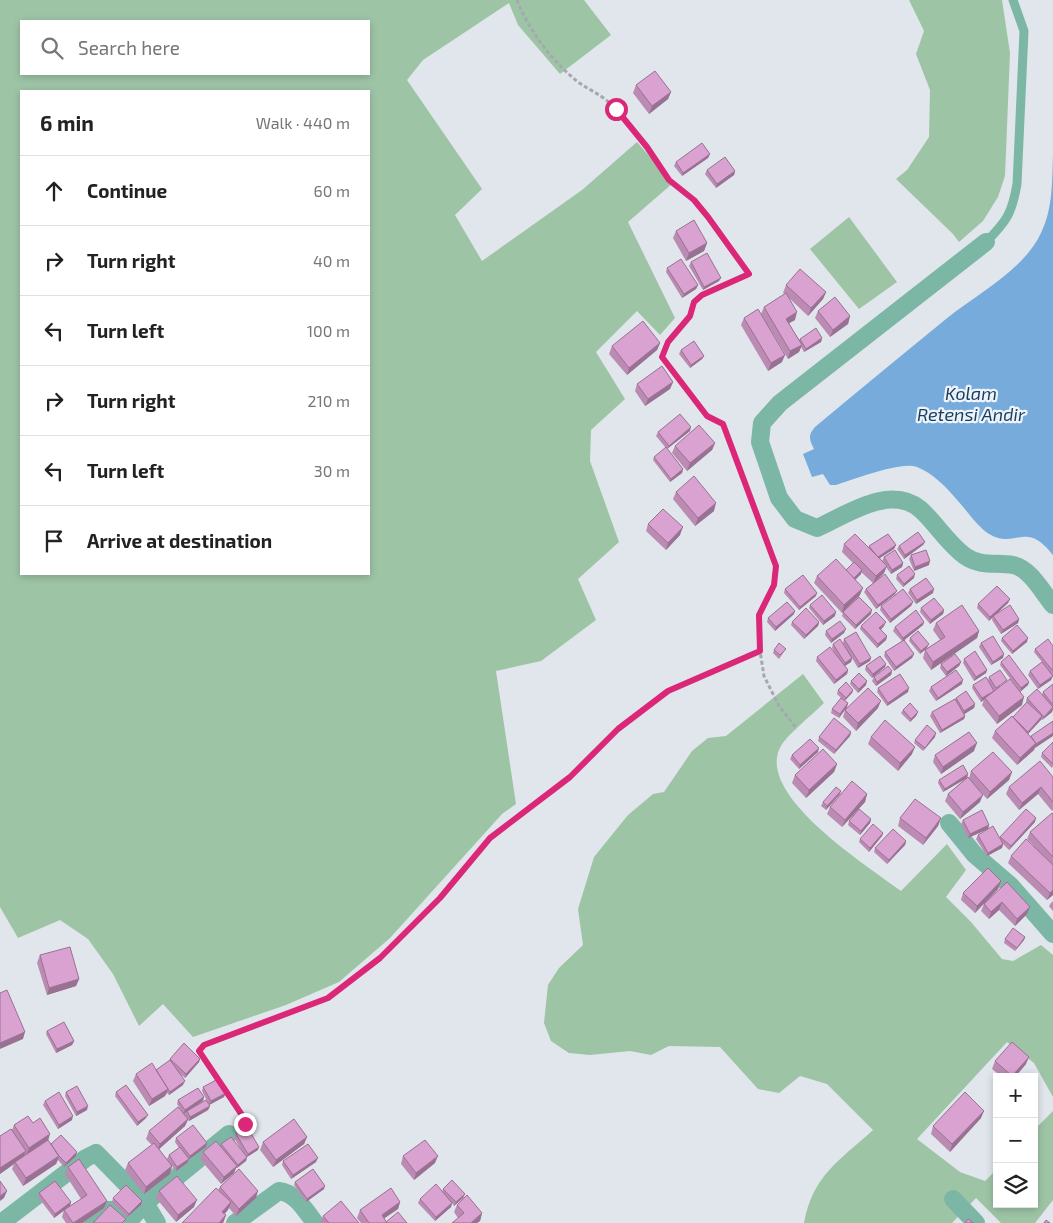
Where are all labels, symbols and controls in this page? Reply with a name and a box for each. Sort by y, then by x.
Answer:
search box [20,20,370,75]
icon: search [38,34,66,62]
text: Search here [78,36,180,59]
route start [605,98,628,121]
text: 6 min [40,110,94,135]
text: Walk · 440 m [256,113,350,132]
icon: ahead [40,177,68,205]
text: Continue [87,179,167,202]
text: 60 m [314,181,350,200]
icon: right [40,247,68,275]
text: Turn right [87,249,175,272]
text: 40 m [313,251,350,270]
icon: left [40,317,68,345]
text: Turn left [87,319,164,342]
text: 100 m [307,321,350,340]
water label: Kolam Retensi Andir [917,382,1026,425]
icon: right [40,387,68,415]
text: Turn right [87,389,175,412]
text: 210 m [307,391,350,410]
icon: left [40,457,68,485]
text: Turn left [87,459,164,482]
text: 30 m [314,461,350,480]
icon: arrive [40,527,68,555]
text: Arrive at destination [87,529,272,552]
map controls [993,1073,1038,1208]
button: + [993,1073,1038,1118]
route end [234,1113,257,1136]
button: − [993,1118,1038,1163]
button: layers [993,1163,1038,1208]

